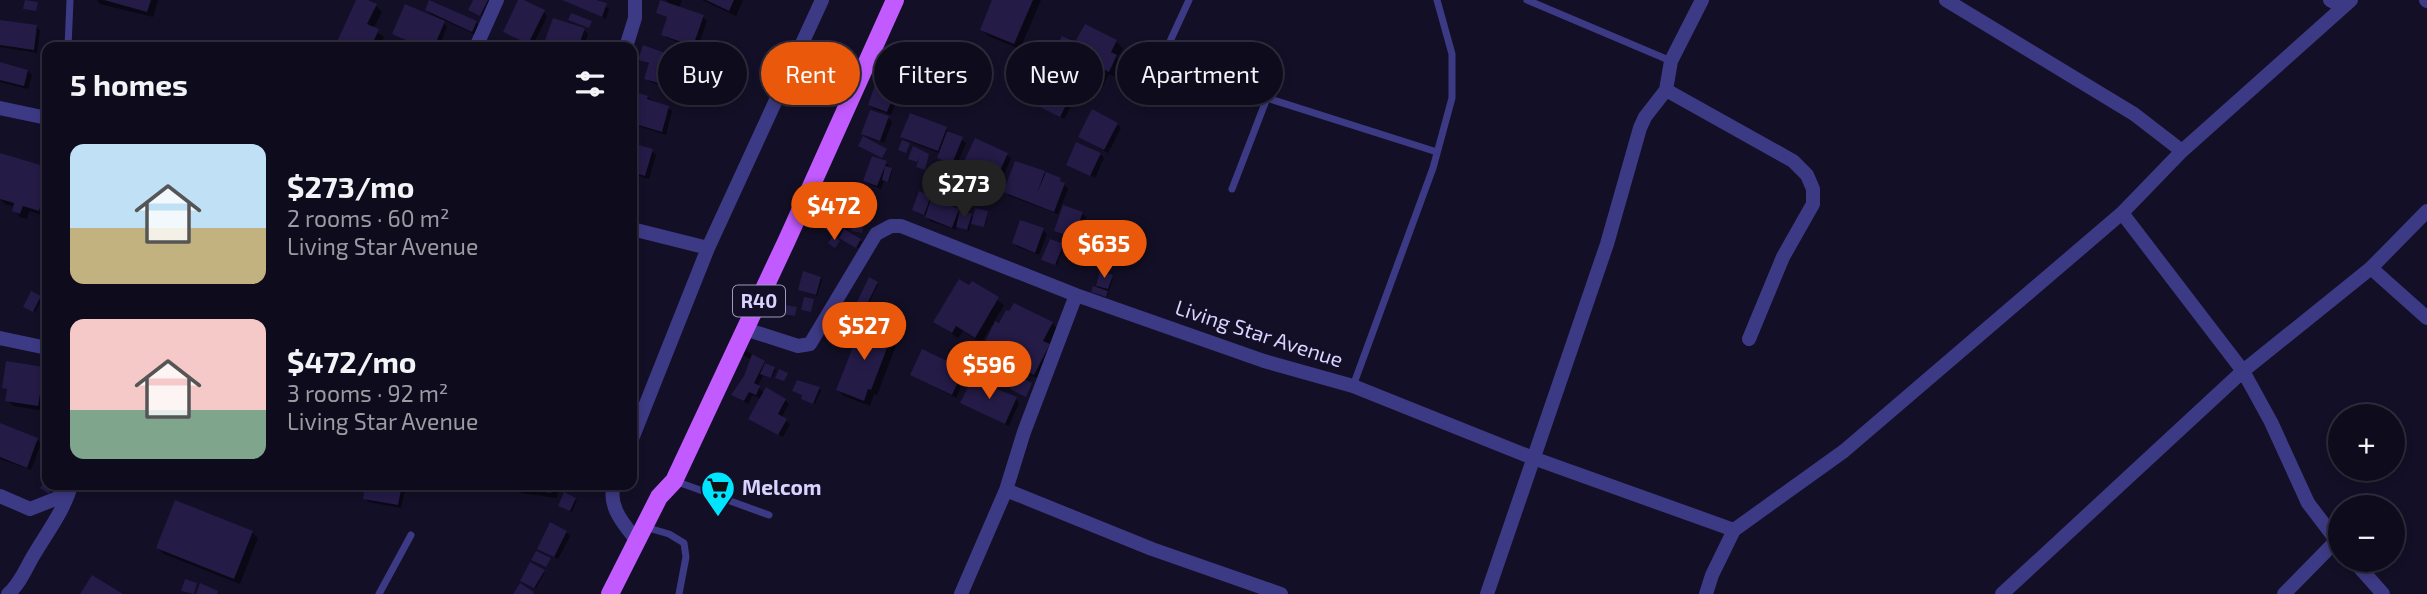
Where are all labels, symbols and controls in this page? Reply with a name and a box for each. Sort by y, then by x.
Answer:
chip: Buy [658,42,747,105]
chip: Rent [761,42,860,105]
chip: Filters [874,42,992,105]
chip: New [1006,42,1103,105]
chip: Apartment [1117,42,1283,105]
icon: filters [571,65,609,103]
text: 5 homes [70,66,188,102]
pin: $273 [923,160,1005,220]
text: $273/mo [287,168,414,204]
text: $273 [938,169,990,197]
icon: home [126,172,210,256]
pin: $472 [793,182,875,242]
text: $472 [807,191,861,219]
text: 2 rooms · 60 m² [287,204,449,232]
pin: $635 [1063,220,1145,280]
text: $635 [1078,229,1130,257]
text: Living Star Avenue [287,232,478,260]
road number: R40 [733,286,785,316]
street label: Living Star Avenue [1173,294,1346,371]
pin: $527 [823,302,905,362]
text: $527 [838,311,890,339]
pin: $596 [948,342,1030,401]
text: $472/mo [287,343,417,379]
icon: home [126,347,210,431]
text: $596 [962,350,1016,378]
text: 3 rooms · 92 m² [287,379,448,407]
map controls [2328,404,2405,572]
button: + [2328,404,2405,481]
text: Living Star Avenue [287,407,478,435]
supermarket icon: Melcom [699,469,737,518]
place label: Melcom [742,474,821,499]
button: − [2328,495,2405,572]

